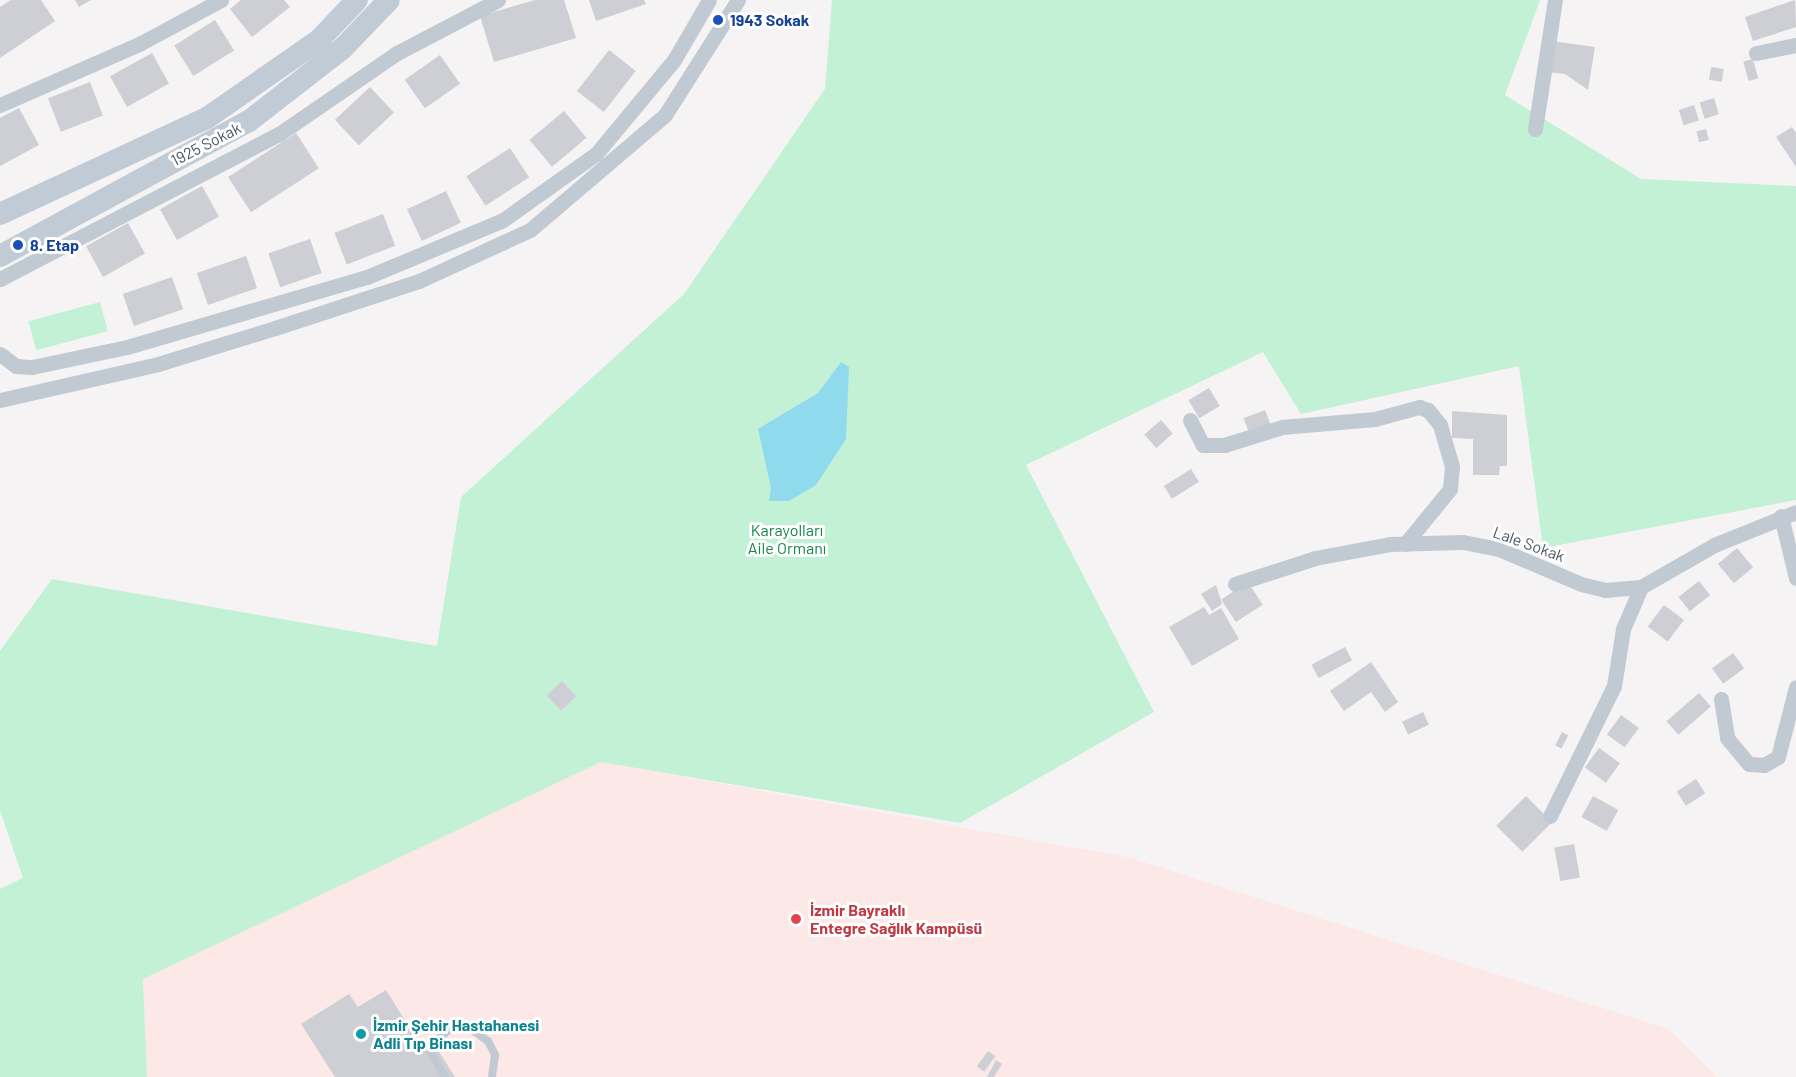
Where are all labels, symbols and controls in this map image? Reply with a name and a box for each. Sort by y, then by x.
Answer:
place label: 1943 Sokak [730,10,809,30]
marker: 1943 Sokak [711,13,725,27]
street label: 1925 Sokak [168,118,244,170]
place label: 8. Etap [30,235,79,255]
marker: 8. Etap [11,238,25,252]
park label: Karayolları Aile Ormanı [748,520,826,558]
street label: Lale Sokak [1491,522,1567,566]
place label: İzmir Bayraklı Entegre Sağlık Kampüsü [810,900,982,938]
marker: İzmir Bayraklı Entegre Sağlık Kampüsü [787,910,805,928]
place label: İzmir Şehir Hastahanesi Adli Tıp Binası [373,1015,539,1053]
marker: İzmir Şehir Hastahanesi Adli Tıp Binası [354,1027,368,1041]

